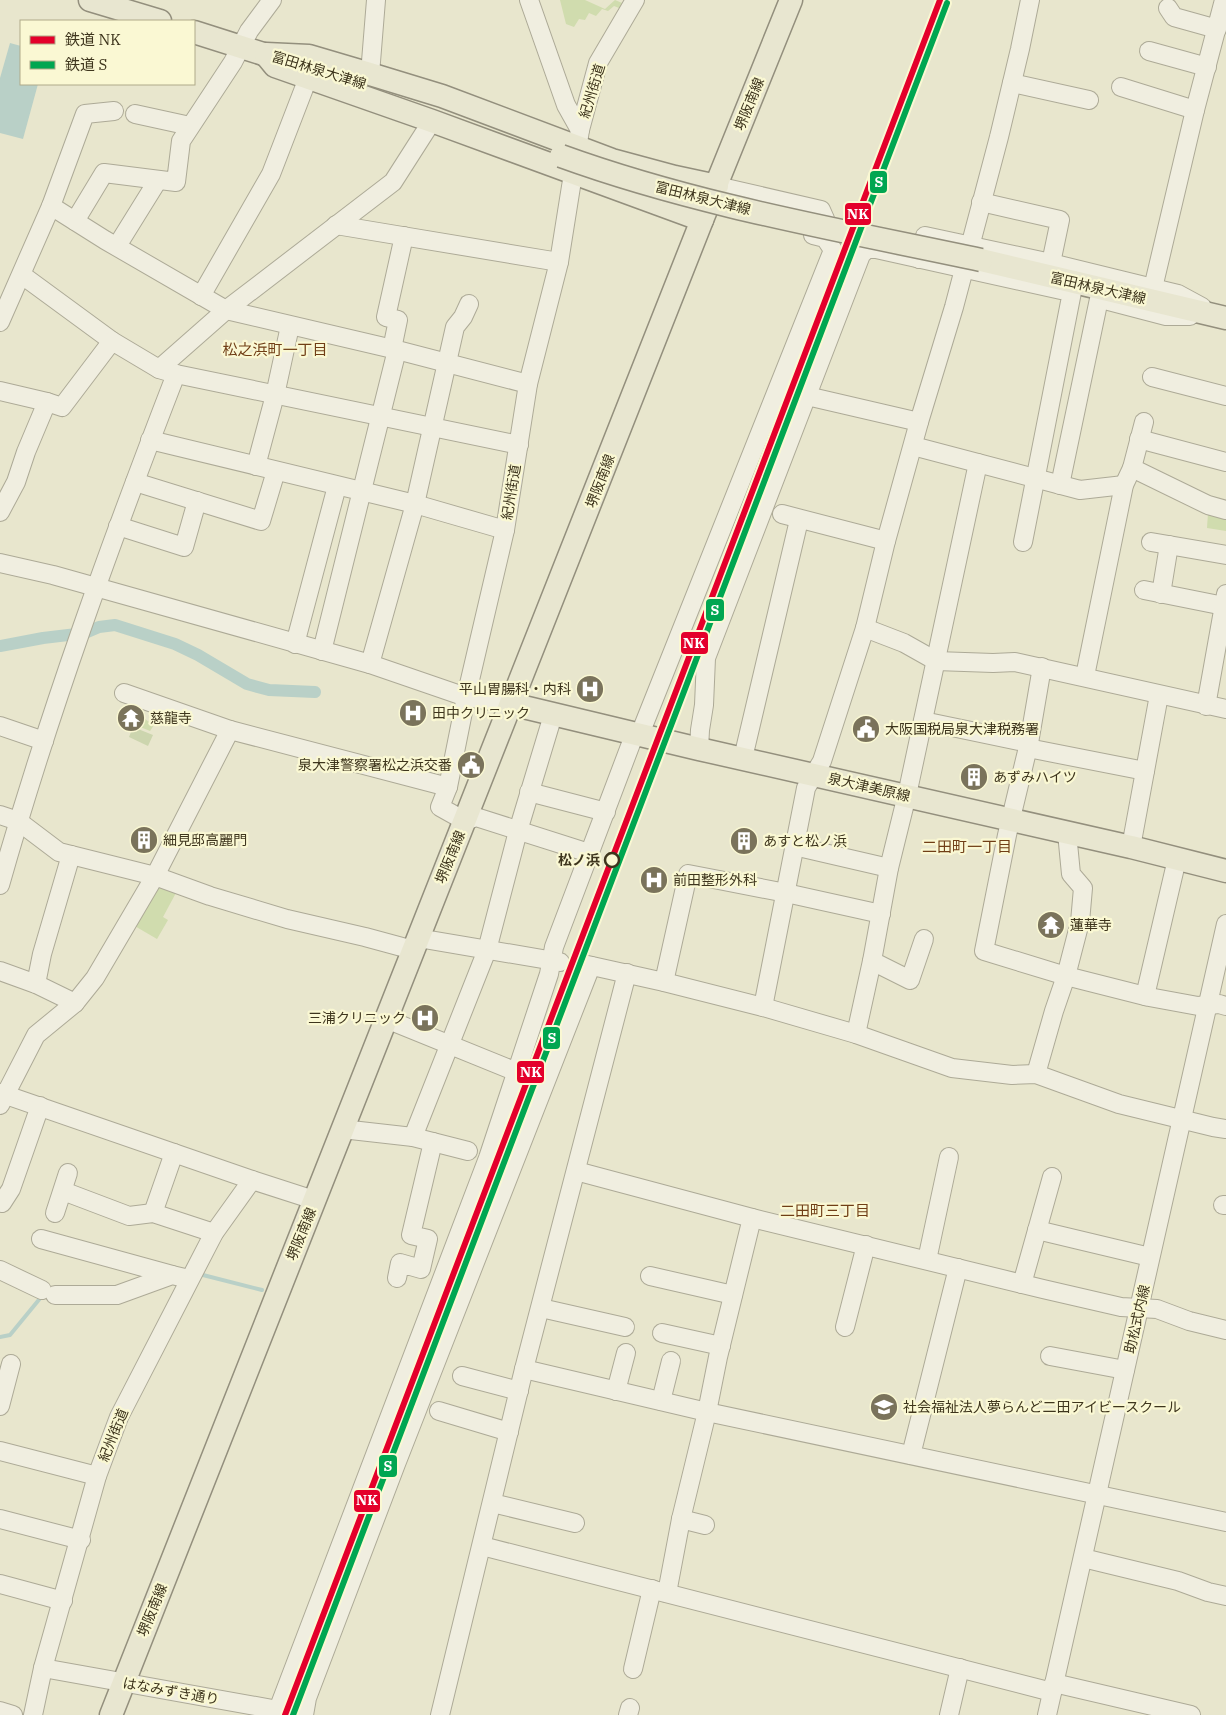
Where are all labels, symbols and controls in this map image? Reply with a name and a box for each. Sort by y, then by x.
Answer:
legend [20,20,195,85]
text: 鉄道 NK [65,30,121,49]
street label: 富田林泉大津線 [270,47,368,93]
text: 鉄道 S [65,55,107,74]
street label: 紀州街道 [575,62,609,120]
street label: 堺阪南線 [730,75,768,133]
line badge: S [869,170,888,194]
text: S [875,173,884,191]
street label: 富田林泉大津線 [653,177,753,219]
line badge: NK [844,202,872,226]
text: NK [847,205,869,223]
street label: 富田林泉大津線 [1048,268,1148,308]
district label: 松之浜町一丁目 [222,340,328,359]
street label: 堺阪南線 [582,452,618,510]
street label: 紀州街道 [498,463,524,521]
line badge: S [705,598,725,622]
text: S [711,601,720,619]
line badge: NK [680,631,709,655]
text: NK [683,634,705,652]
hospital icon: 平山胃腸科・内科 [575,674,605,704]
place label: 平山胃腸科・内科 [459,680,571,698]
hospital icon: 田中クリニック [398,698,428,728]
temple icon: 慈龍寺 [116,703,146,733]
place label: 田中クリニック [432,704,530,722]
place label: 慈龍寺 [150,709,192,727]
public building icon: 大阪国税局泉大津税務署 [851,714,881,744]
place label: 大阪国税局泉大津税務署 [885,720,1039,738]
public building icon: 泉大津警察署松之浜交番 [456,750,486,780]
place label: 泉大津警察署松之浜交番 [298,756,452,774]
building icon: あずみハイツ [959,762,989,792]
place label: あずみハイツ [993,768,1077,786]
street label: 泉大津美原線 [826,769,912,805]
building icon: 細見邸高麗門 [129,825,159,855]
building icon: あすと松ノ浜 [729,826,759,856]
street label: 堺阪南線 [431,828,469,886]
place label: 細見邸高麗門 [163,831,247,849]
place label: あすと松ノ浜 [763,832,847,850]
district label: 二田町一丁目 [922,837,1012,856]
place label: 松ノ浜 [558,851,600,869]
marker: 松ノ浜 [604,852,620,868]
hospital icon: 前田整形外科 [639,865,669,895]
place label: 前田整形外科 [673,871,757,889]
temple icon: 蓮華寺 [1036,910,1066,940]
place label: 蓮華寺 [1070,916,1112,934]
hospital icon: 三浦クリニック [410,1003,440,1033]
place label: 三浦クリニック [308,1009,406,1027]
line badge: S [542,1026,561,1050]
text: S [548,1029,557,1047]
line badge: NK [516,1060,545,1084]
text: NK [520,1063,542,1081]
district label: 二田町三丁目 [780,1201,870,1220]
street label: 堺阪南線 [282,1205,320,1263]
street label: 助松式内線 [1120,1283,1154,1355]
school or university icon: 社会福祉法人夢らんど二田アイビースクール [869,1392,899,1422]
place label: 社会福祉法人夢らんど二田アイビースクール [903,1398,1181,1416]
street label: 紀州街道 [94,1406,132,1464]
line badge: S [378,1454,398,1478]
text: S [384,1457,393,1475]
line badge: NK [353,1489,381,1513]
text: NK [356,1491,378,1509]
street label: 堺阪南線 [133,1581,171,1639]
street label: はなみずき通り [121,1674,221,1708]

